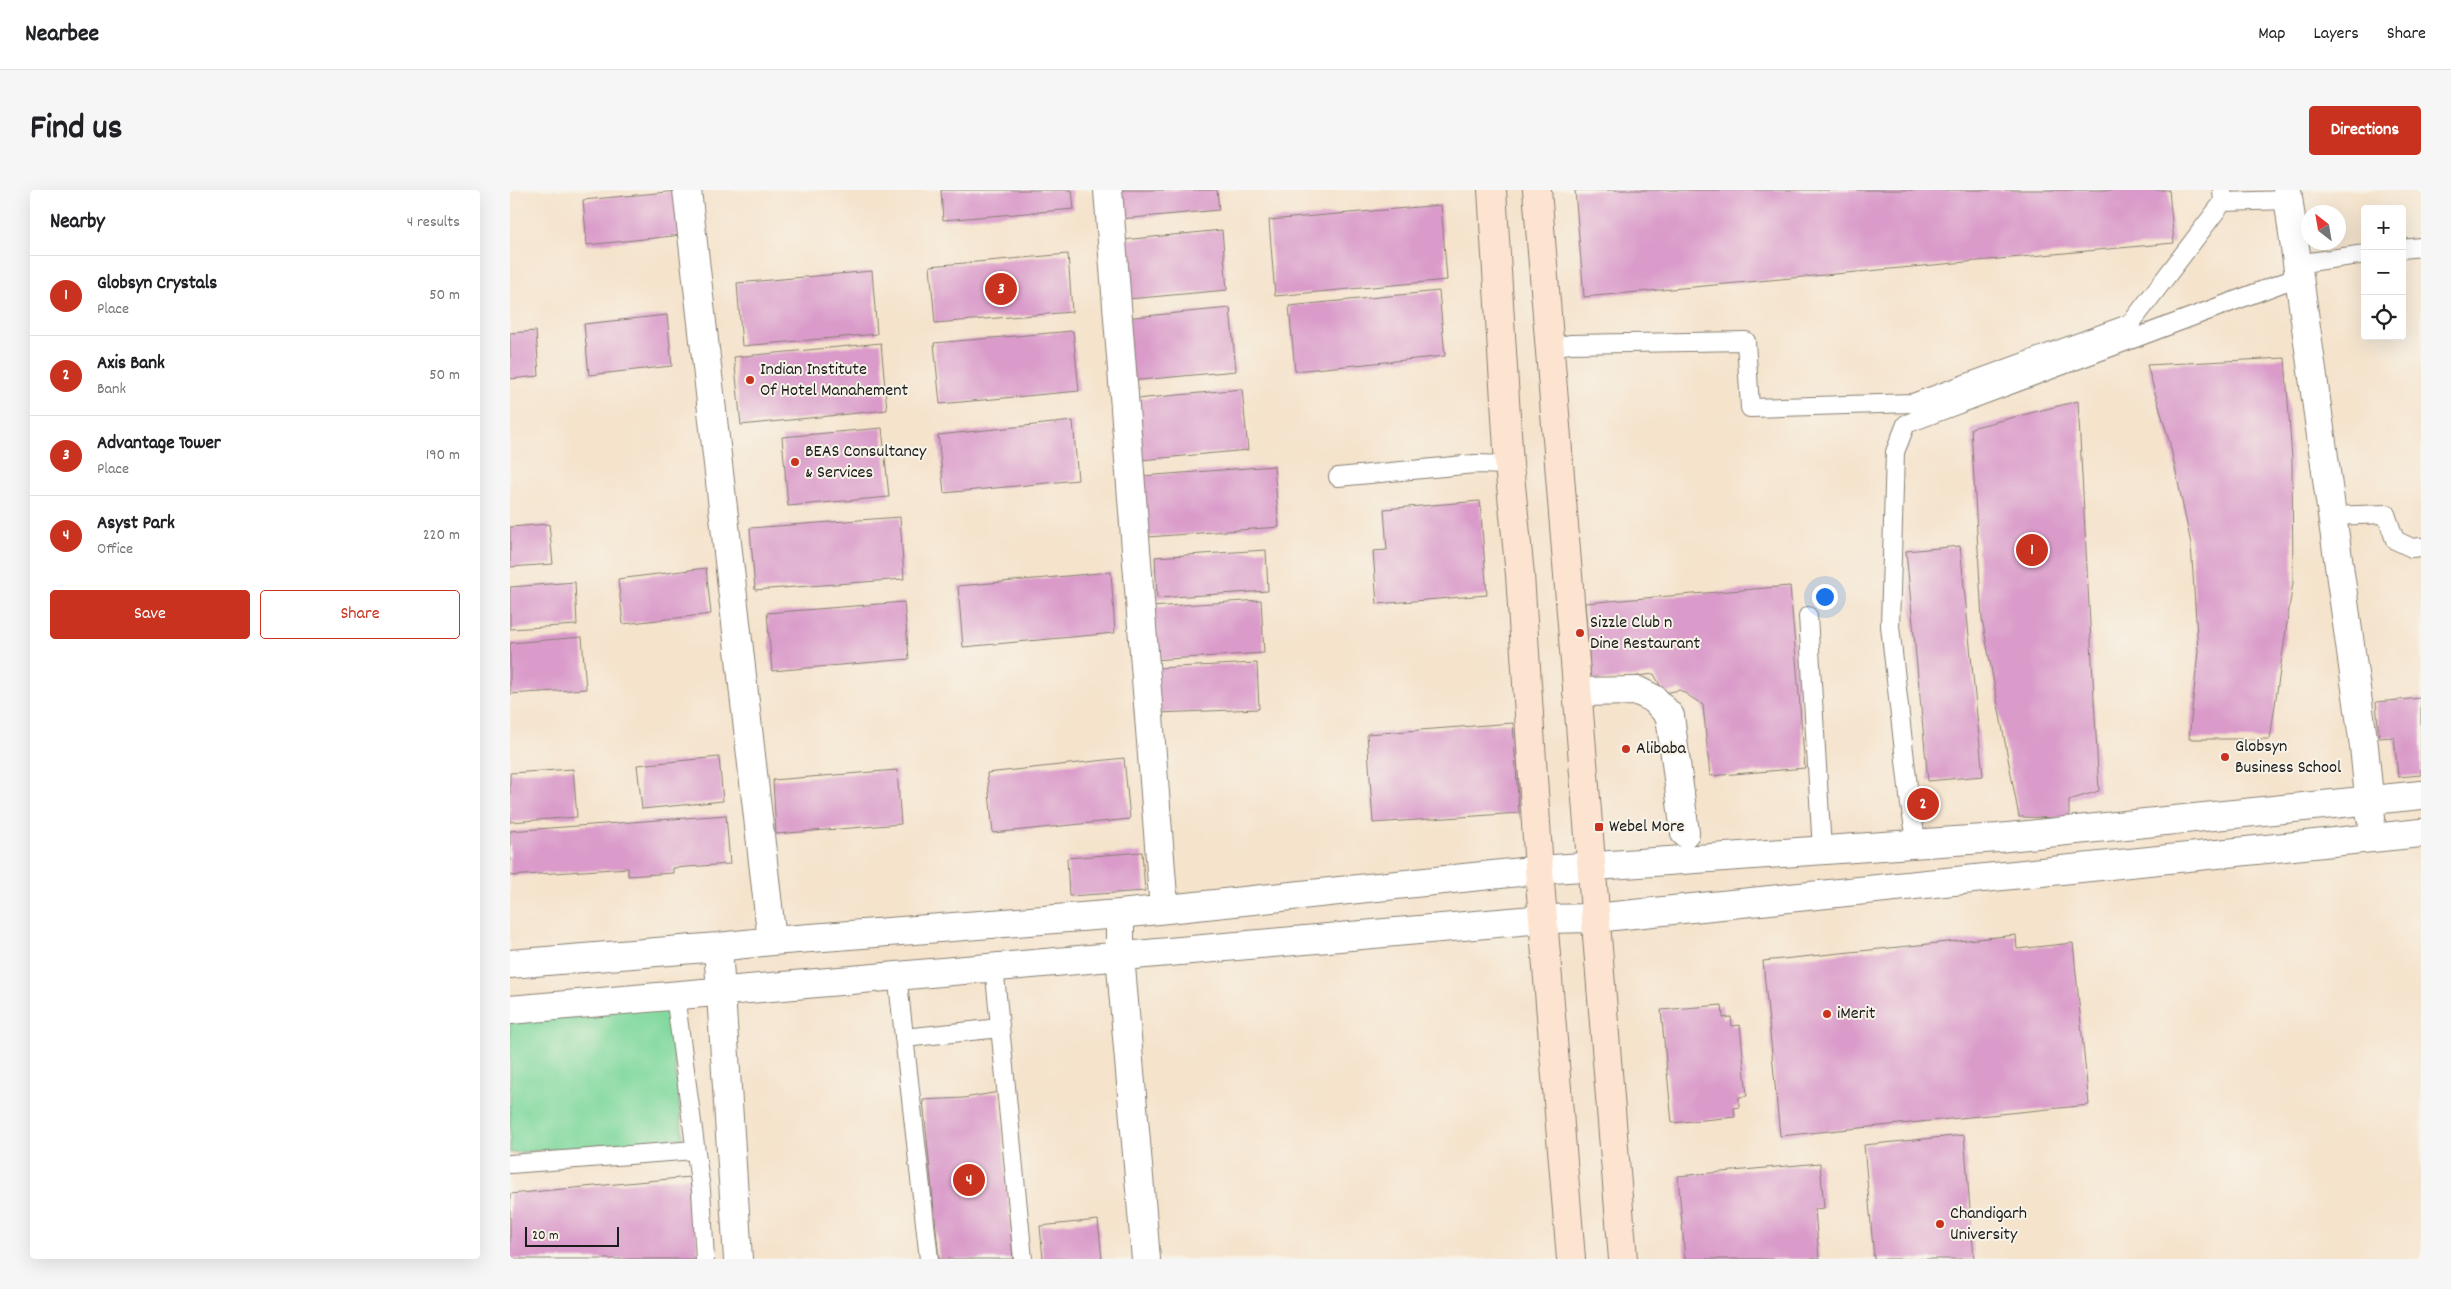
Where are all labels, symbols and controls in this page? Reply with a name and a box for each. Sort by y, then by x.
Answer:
text: Nearbee [25,18,99,52]
text: Map [2258,22,2285,47]
text: Layers [2313,22,2359,47]
text: Share [2387,22,2426,47]
text: Find us [30,105,122,155]
button: Directions [2309,106,2421,155]
north arrow [2301,205,2346,250]
map controls [2361,205,2406,340]
button: + [2361,205,2406,250]
text: Nearby [50,208,105,238]
text: 4 results [407,211,460,234]
button: − [2361,250,2406,295]
pin: 3 [985,270,1017,308]
text: Globsyn Crystals [97,271,217,298]
text: 1 [64,284,68,307]
text: 50 m [429,284,460,307]
button: locate [2361,295,2406,340]
text: Place [97,298,129,321]
text: Axis Bank [97,351,165,378]
place label: Indian Institute Of Hotel Manahement [760,358,908,404]
text: 2 [63,364,70,387]
text: 50 m [429,364,460,387]
marker: Indian Institute Of Hotel Manahement [744,374,756,386]
text: Bank [97,378,126,401]
text: Advantage Tower [97,431,221,458]
place label: BEAS Consultancy & Services [805,440,927,486]
text: 3 [62,444,70,467]
text: 190 m [426,444,460,467]
marker: BEAS Consultancy & Services [789,456,801,468]
text: Place [97,458,129,481]
text: Asyst Park [97,511,175,538]
text: 4 [63,524,69,547]
text: 220 m [423,524,460,547]
pin: 1 [2016,531,2048,569]
text: Office [97,538,133,561]
your location [1812,584,1838,610]
button: Save [50,590,250,639]
button: Share [260,590,460,639]
place label: Sizzle Club n Dine Restaurant [1590,611,1700,657]
marker: Sizzle Club n Dine Restaurant [1574,627,1586,639]
place label: Globsyn Business School [2235,735,2342,781]
place label: Alibaba [1636,737,1686,762]
marker: Alibaba [1620,743,1632,755]
marker: Globsyn Business School [2219,751,2231,763]
pin: 2 [1907,785,1939,823]
place label: Webel More [1609,815,1685,840]
marker: Webel More [1593,821,1605,833]
place label: iMerit [1837,1002,1876,1027]
marker: iMerit [1821,1008,1833,1020]
pin: 4 [953,1161,985,1199]
place label: Chandigarh University [1950,1202,2027,1248]
marker: Chandigarh University [1934,1218,1946,1230]
scale bar [525,1224,619,1247]
text: 20 m [532,1226,559,1246]

